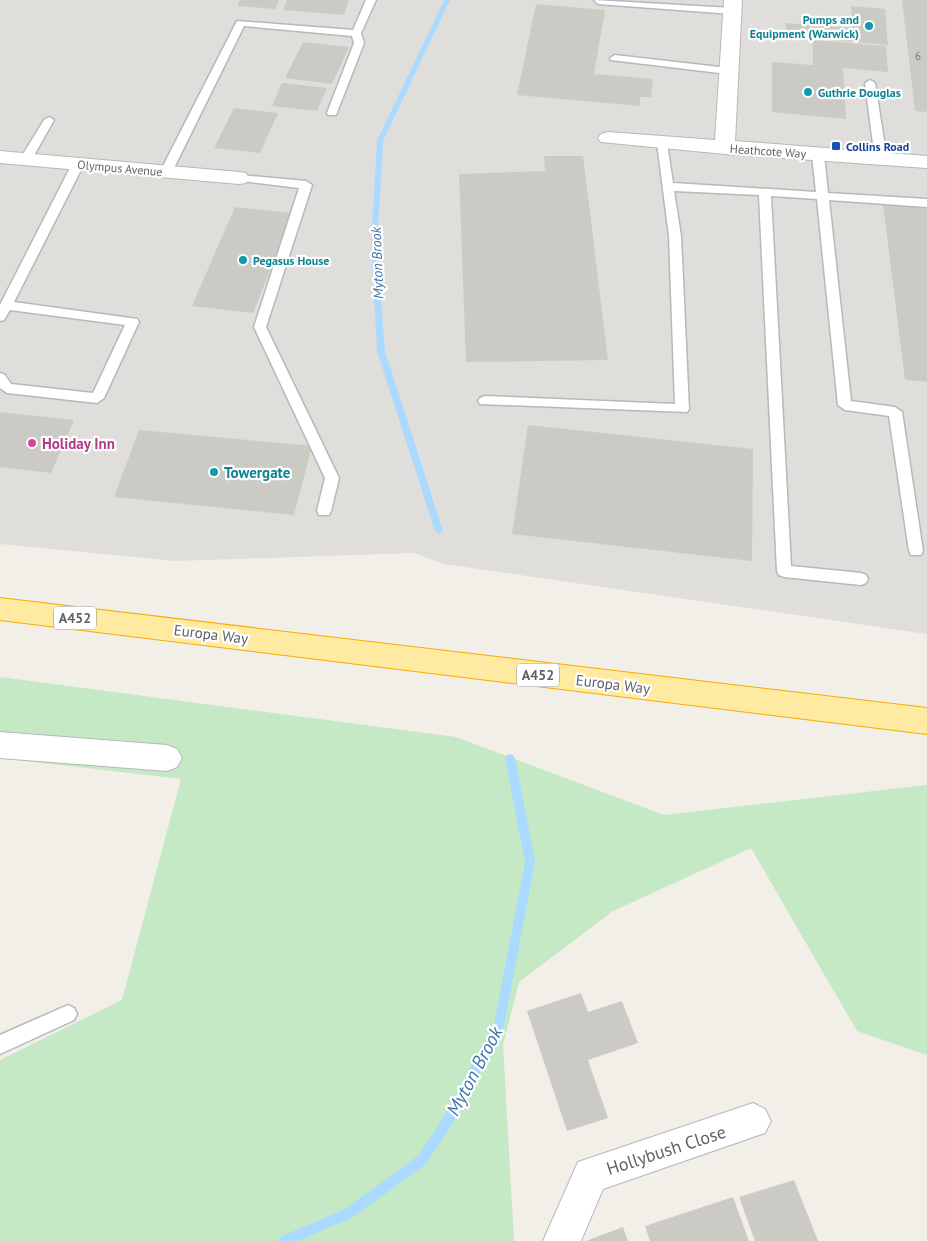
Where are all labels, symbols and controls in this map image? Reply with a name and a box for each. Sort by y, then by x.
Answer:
place label: Pumps and Equipment (Warwick) [750,12,859,41]
marker: Pumps and Equipment (Warwick) [863,20,875,32]
house number: 6 [915,49,921,63]
place label: Guthrie Douglas [818,85,901,100]
marker: Guthrie Douglas [802,86,814,98]
place label: Collins Road [846,139,909,154]
marker: Collins Road [830,140,842,152]
street label: Heathcote Way [729,141,807,161]
street label: Olympus Avenue [77,157,163,179]
water label: Myton Brook [367,226,387,299]
place label: Pegasus House [253,253,329,268]
marker: Pegasus House [237,254,249,266]
place label: Holiday Inn [42,434,115,453]
marker: Holiday Inn [26,437,38,449]
place label: Towergate [224,463,291,482]
marker: Towergate [208,466,220,478]
road number: A452 [54,606,96,630]
street label: Europa Way [173,620,249,648]
road number: A452 [517,664,559,686]
street label: Europa Way [575,670,651,698]
water label: Myton Brook [441,1021,508,1120]
street label: Hollybush Close [603,1120,729,1180]

